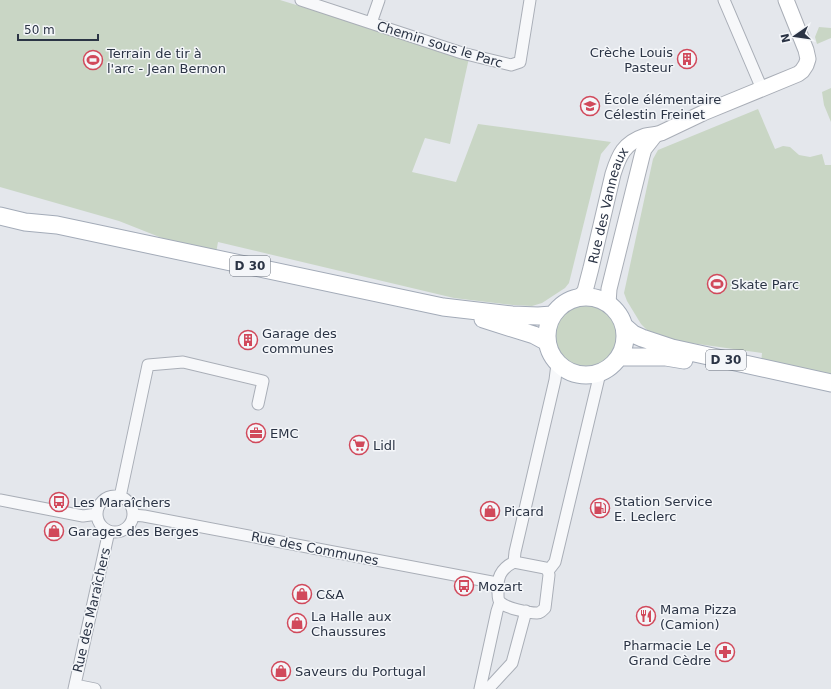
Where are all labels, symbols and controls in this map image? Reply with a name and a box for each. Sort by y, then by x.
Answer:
scale bar [18,16,98,42]
north arrow [775,16,815,56]
street label: Chemin sous le Parc [375,18,505,71]
text: 50 m [24,23,55,37]
text: N [778,32,793,44]
place label: Crèche Louis Pasteur [590,45,674,75]
place label: Terrain de tir à l'arc - Jean Bernon [106,46,226,76]
building icon: Crèche Louis Pasteur [676,48,698,70]
sports icon: Terrain de tir à l'arc - Jean Bernon [82,49,104,71]
place label: École élémentaire Célestin Freinet [604,92,721,122]
school or university icon: École élémentaire Célestin Freinet [579,95,601,117]
street label: Rue des Vanneaux [585,144,632,265]
road number: D 30 [230,256,270,276]
sports icon: Skate Parc [706,273,728,295]
place label: Skate Parc [731,277,799,292]
place label: Garage des communes [262,326,337,356]
building icon: Garage des communes [237,329,259,351]
road number: D 30 [706,350,746,370]
office icon: EMC [245,422,267,444]
place label: EMC [270,426,299,441]
supermarket icon: Lidl [348,434,370,456]
place label: Lidl [373,438,396,453]
bus stop icon: Les Maraîchers [48,491,70,513]
place label: Station Service E. Leclerc [614,494,712,524]
place label: Les Maraîchers [73,495,171,510]
fuel station icon: Station Service E. Leclerc [589,497,611,519]
shop icon: Picard [479,500,501,522]
place label: Picard [504,504,544,519]
shop icon: Garages des Berges [43,520,65,542]
place label: Garages des Berges [68,524,199,539]
street label: Rue des Communes [250,529,380,568]
street label: Rue des Maraîchers [70,546,113,674]
bus stop icon: Mozart [453,575,475,597]
place label: Mozart [478,579,522,594]
shop icon: C&A [291,583,313,605]
place label: C&A [316,587,344,602]
place label: Mama Pizza (Camion) [660,602,737,632]
restaurant icon: Mama Pizza (Camion) [635,605,657,627]
place label: La Halle aux Chaussures [311,609,392,639]
shop icon: La Halle aux Chaussures [286,612,308,634]
place label: Pharmacie Le Grand Cèdre [623,638,711,668]
pharmacy icon: Pharmacie Le Grand Cèdre [714,641,736,663]
shop icon: Saveurs du Portugal [270,660,292,682]
place label: Saveurs du Portugal [295,664,426,679]

